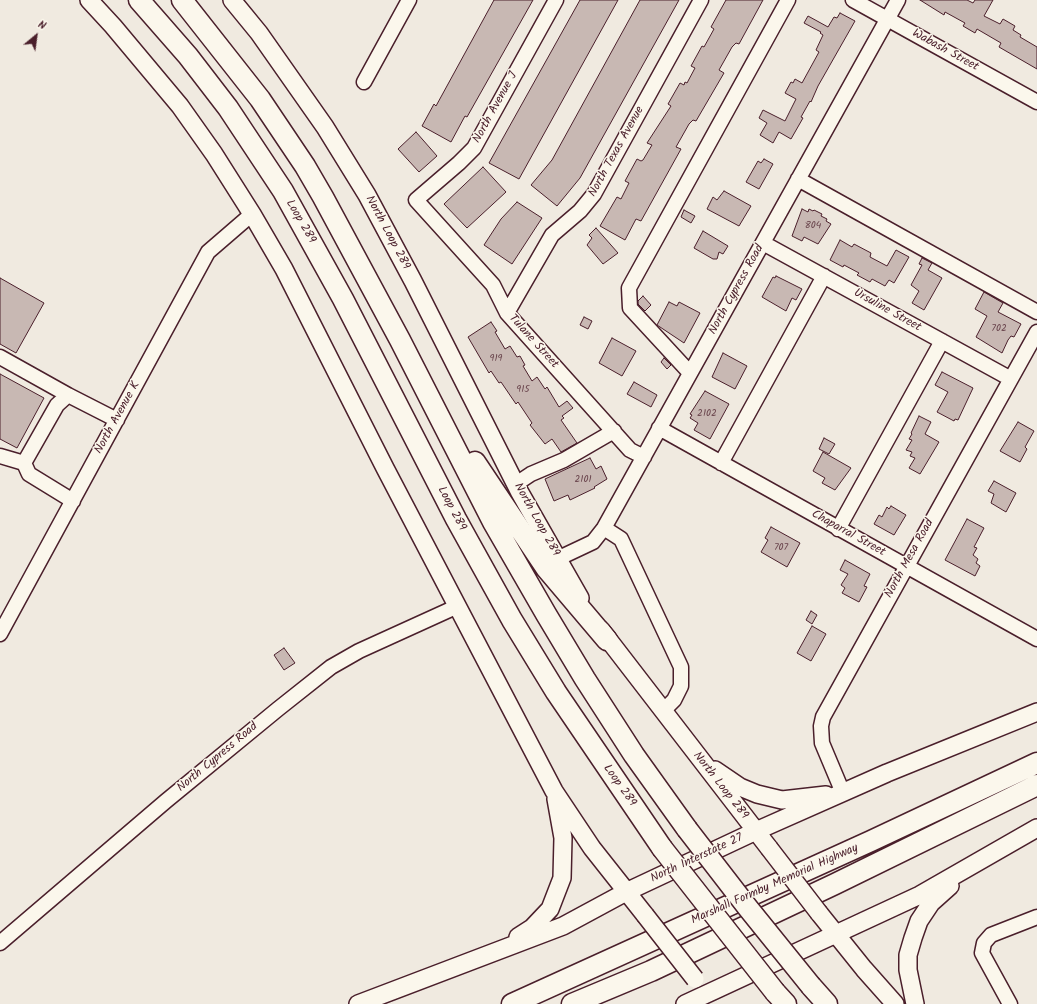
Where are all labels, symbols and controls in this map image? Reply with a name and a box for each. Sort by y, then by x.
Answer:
north arrow [16,16,56,56]
text: N [34,16,49,35]
street label: Wabash Street [909,27,981,75]
street label: North Avenue J [471,70,521,146]
street label: North Texas Avenue [586,104,648,200]
street label: North Loop 289 [362,194,412,272]
street label: Loop 289 [282,198,318,246]
house number: 804 [805,220,821,232]
street label: North Cypress Road [706,243,768,337]
street label: Ursuline Street [851,287,923,335]
street label: Tulane Street [505,312,561,372]
house number: 702 [991,323,1007,335]
house number: 919 [490,353,502,365]
street label: North Avenue K [92,379,144,457]
house number: 915 [516,384,530,396]
house number: 2102 [697,408,717,420]
house number: 2101 [574,474,592,486]
street label: North Loop 289 [510,481,562,559]
street label: Loop 289 [433,484,469,534]
street label: Chaparral Street [808,508,888,560]
street label: North Mesa Road [882,517,938,601]
house number: 707 [774,542,788,554]
street label: North Cypress Road [175,720,261,796]
street label: North Loop 289 [689,749,751,823]
street label: Loop 289 [599,762,639,810]
street label: North Interstate 27 [649,831,745,887]
street label: Marshall Formby Memorial Highway [689,842,861,928]

